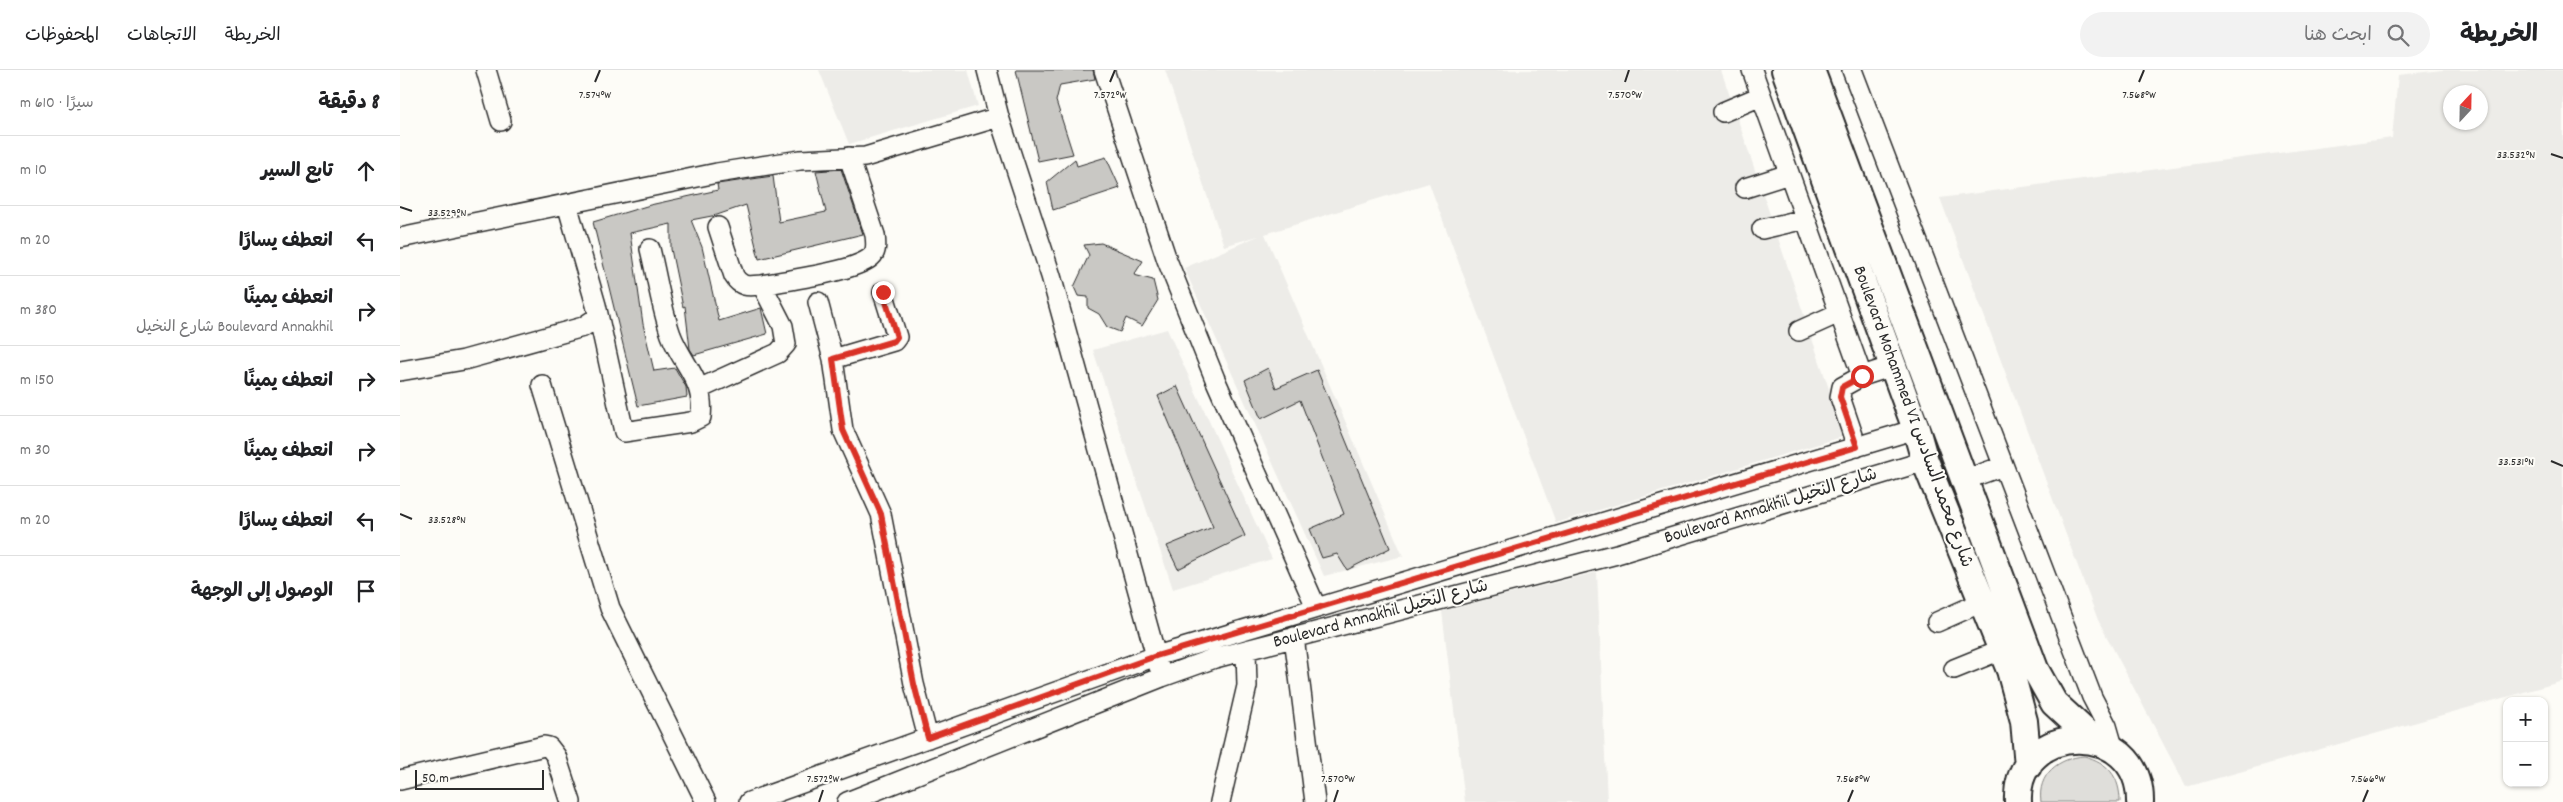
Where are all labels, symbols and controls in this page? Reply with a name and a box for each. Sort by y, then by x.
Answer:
search box [2080,12,2430,57]
text: الخريطة [2460,19,2538,53]
icon: search [2384,21,2412,49]
text: ابحث هنا [2304,23,2372,50]
text: المحفوظات [25,24,99,49]
text: الاتجاهات [127,24,197,49]
text: الخريطة [225,24,281,49]
north arrow [2443,85,2488,130]
text: 7.574°W [579,87,611,104]
text: 7.572°W [1094,87,1126,104]
text: 7.570°W [1608,87,1642,104]
text: 7.568°W [2122,87,2156,104]
text: 8 دقيقة [318,89,380,119]
text: سيرًا · 610 m [20,92,94,115]
text: 33.532°N [2497,147,2535,164]
icon: ahead [352,157,380,185]
text: 10 m [20,159,47,182]
text: تابع السير [261,159,333,186]
text: 33.529°N [428,205,466,222]
icon: left [352,227,380,255]
text: 20 m [20,229,50,252]
text: انعطف يسارًا [239,229,333,256]
street label: Boulevard Mohammed VI شارع محمد السادس [1846,263,1978,571]
route end [872,281,895,304]
text: انعطف يمينًا [244,286,333,313]
icon: right [352,297,380,325]
text: 380 m [20,299,57,322]
text: Boulevard Annakhil شارع النخيل [136,316,333,339]
route start [1851,365,1874,388]
icon: right [352,367,380,395]
text: 150 m [20,369,54,392]
text: انعطف يمينًا [244,369,333,396]
icon: right [352,437,380,465]
text: 30 m [20,439,51,462]
text: انعطف يمينًا [244,439,333,466]
text: 33.531°N [2498,454,2534,471]
street label: Boulevard Annakhil شارع النخيل [1661,463,1881,551]
icon: left [352,507,380,535]
text: 20 m [20,509,50,532]
text: انعطف يسارًا [239,509,333,536]
text: 33.528°N [428,512,466,529]
street label: Boulevard Annakhil شارع النخيل [1271,574,1491,656]
icon: arrive [352,577,380,605]
text: الوصول إلى الوجهة [191,579,333,606]
map controls [2503,697,2548,787]
button: + [2503,697,2548,742]
button: − [2503,742,2548,787]
scale bar [415,767,544,790]
text: 50 m [422,769,449,789]
text: 7.572°W [807,771,839,788]
text: 7.570°W [1321,771,1355,788]
text: 7.568°W [1836,771,1870,788]
text: 7.566°W [2351,771,2385,788]

